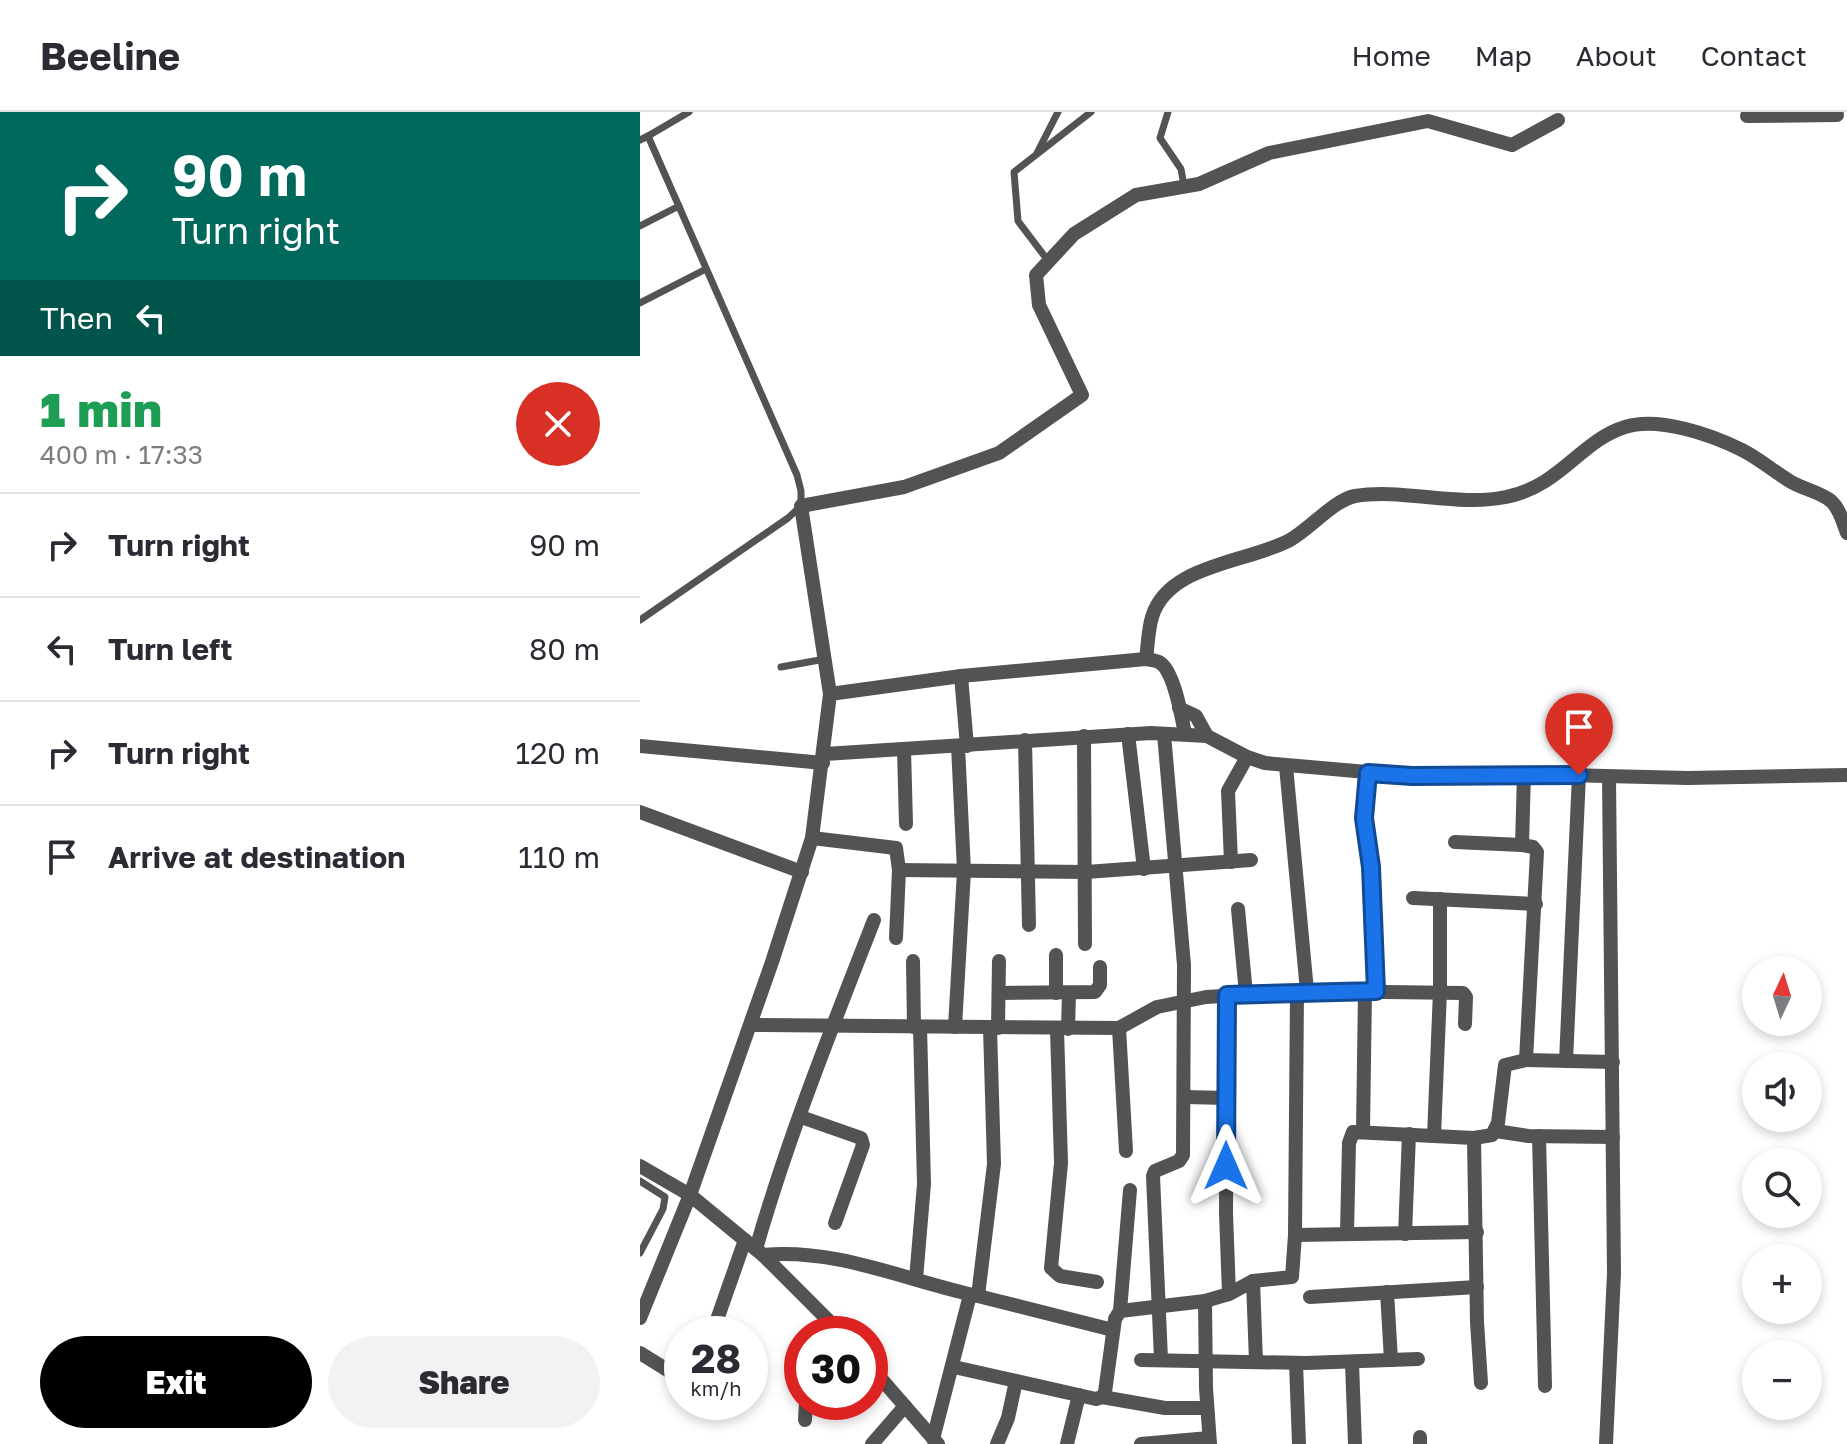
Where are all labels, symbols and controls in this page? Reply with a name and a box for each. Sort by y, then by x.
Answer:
text: Beeline [40,33,180,78]
text: Home [1352,39,1431,72]
text: Map [1475,39,1532,72]
text: About [1576,39,1657,72]
text: Contact [1701,39,1807,72]
text: 90 m [172,141,307,208]
icon: right [40,144,144,248]
text: Turn right [172,209,340,252]
icon: left [129,296,173,340]
text: Then [40,300,113,336]
text: 1 min [40,380,162,438]
button: close [516,382,600,466]
text: 400 m · 17:33 [40,439,203,470]
icon: right [40,523,84,567]
text: Turn right [108,527,250,563]
text: 90 m [529,527,600,563]
icon: left [40,627,84,671]
text: Turn left [108,631,233,667]
text: 80 m [529,631,600,667]
pin [1545,693,1613,775]
icon: arrive [1557,705,1601,749]
icon: right [40,731,84,775]
text: Turn right [108,735,250,771]
text: 120 m [515,735,600,771]
icon: arrive [40,835,84,879]
text: Arrive at destination [108,839,405,875]
text: 110 m [518,839,600,875]
north arrow [1742,956,1822,1036]
map controls [1742,956,1822,1420]
button: sound [1742,1052,1822,1132]
position arrow [1184,1124,1268,1208]
button: search [1742,1148,1822,1228]
button: + [1742,1244,1822,1324]
speed limit sign: 30 [784,1316,888,1420]
text: 28 [691,1334,741,1382]
button: Exit [40,1336,312,1428]
button: Share [328,1336,600,1428]
button: − [1742,1340,1822,1420]
text: km/h [691,1376,741,1400]

